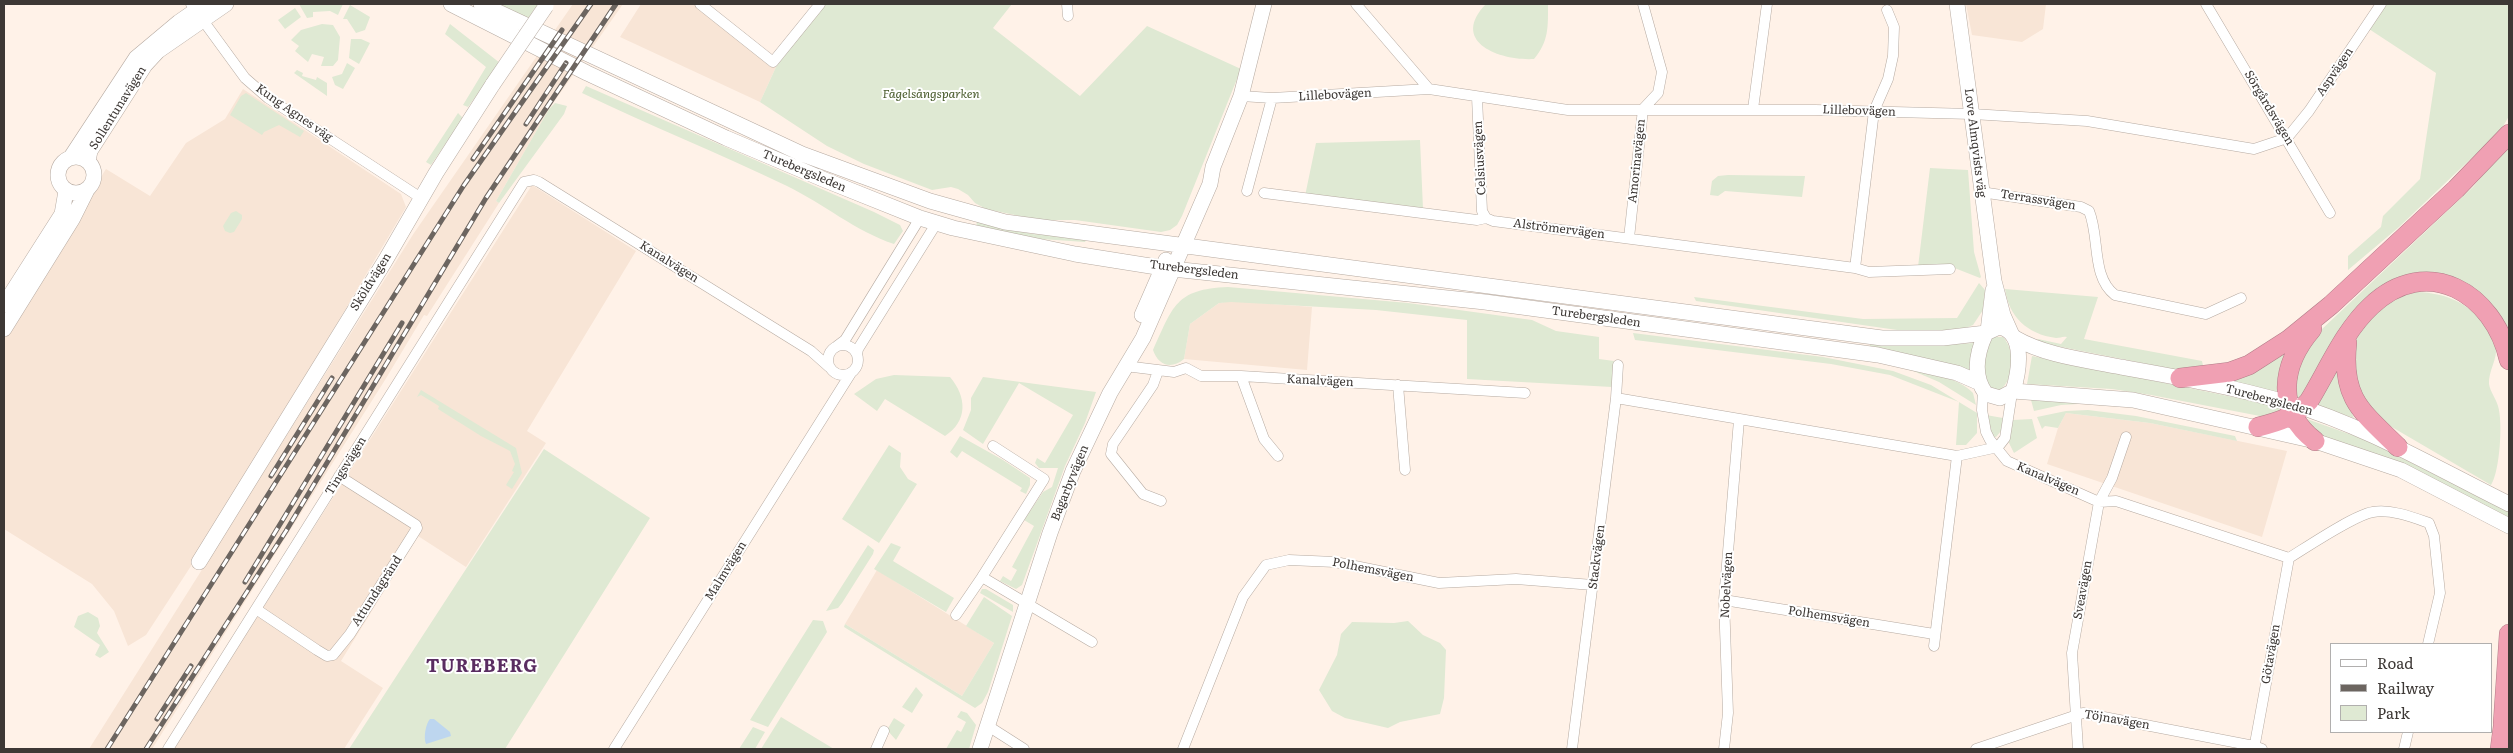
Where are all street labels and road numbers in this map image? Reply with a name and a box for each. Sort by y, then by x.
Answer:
street label: Aspvägen [2314,45,2356,99]
street label: Sollentunavägen [87,64,149,152]
street label: Sörgårdsvägen [2241,68,2297,148]
street label: Kung Agnes väg [253,81,335,145]
street label: Lillebovägen [1298,86,1372,104]
street label: Love Almqvists väg [1961,87,1989,199]
street label: Lillebovägen [1822,103,1896,119]
street label: Amorinavägen [1625,118,1649,204]
street label: Celsiusvägen [1471,120,1489,196]
street label: Turebergsleden [760,147,848,195]
street label: Terrassvägen [1999,187,2077,213]
street label: Alströmervägen [1512,216,1606,242]
street label: Kanalvägen [637,238,701,286]
street label: Sköldvägen [347,250,395,314]
street label: Turebergsleden [1148,257,1240,283]
street label: Turebergsleden [1550,304,1642,330]
street label: Kanalvägen [1286,372,1354,390]
street label: Turebergsleden [2224,381,2314,419]
street label: Tingsvägen [322,434,370,498]
street label: Bagarbyvägen [1048,443,1092,523]
street label: Kanalvägen [2014,459,2082,499]
street label: Stackvägen [1586,524,1608,590]
street label: Malmvägen [702,539,750,603]
street label: Nobelvägen [1718,551,1736,619]
street label: Attundagränd [349,553,405,629]
street label: Polhemsvägen [1331,555,1415,585]
street label: Sveavägen [2071,559,2095,621]
street label: Polhemsvägen [1787,603,1871,631]
street label: Götavägen [2259,623,2283,685]
street label: Töjnavägen [2083,707,2151,733]

